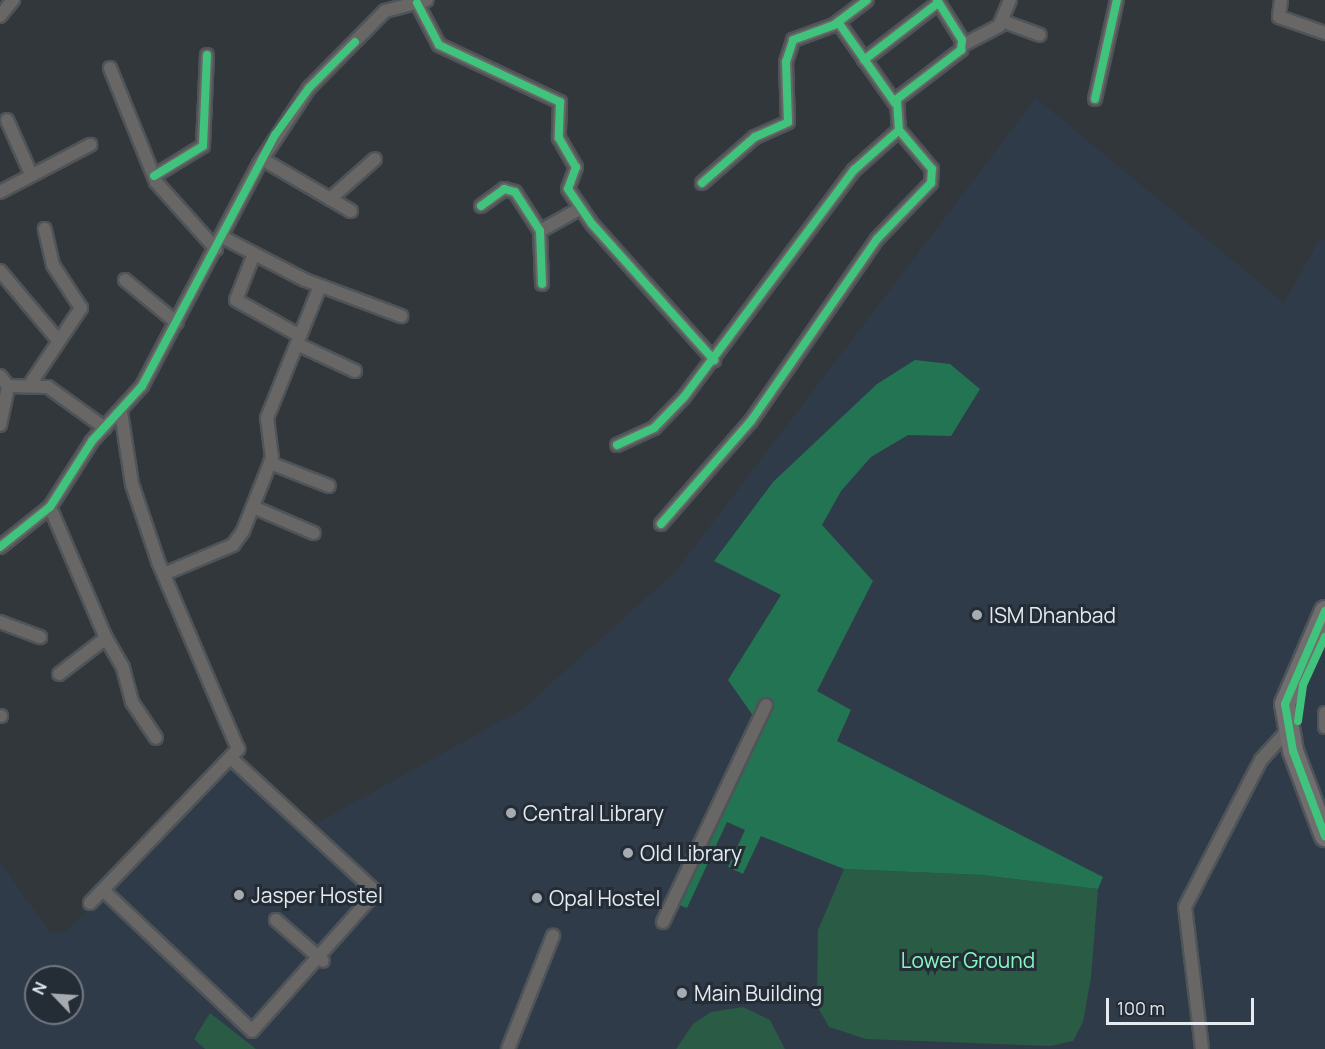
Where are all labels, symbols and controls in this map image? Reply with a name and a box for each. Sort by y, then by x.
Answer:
place label: ISM Dhanbad [989,602,1116,628]
marker: ISM Dhanbad [970,608,984,622]
place label: Central Library [523,800,664,826]
marker: Central Library [504,806,518,820]
place label: Old Library [640,840,742,866]
marker: Old Library [621,846,635,860]
place label: Jasper Hostel [251,882,383,908]
place label: Opal Hostel [549,885,660,911]
marker: Jasper Hostel [232,888,246,902]
marker: Opal Hostel [530,891,544,905]
park label: Lower Ground [901,947,1035,973]
north arrow [24,965,84,1025]
text: N [27,978,52,998]
place label: Main Building [694,980,822,1006]
marker: Main Building [675,986,689,1000]
scale bar [1109,986,1258,1024]
text: 100 m [1117,996,1165,1020]

